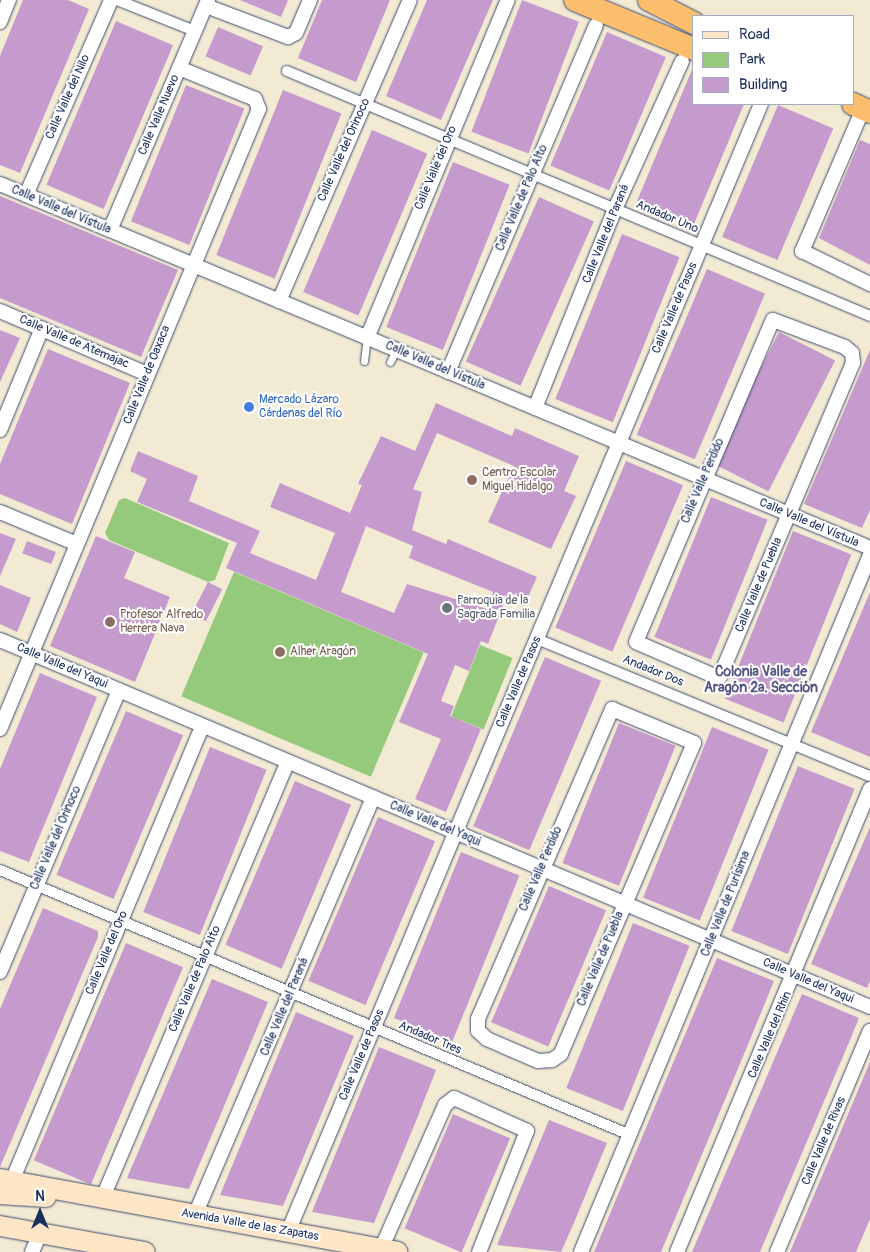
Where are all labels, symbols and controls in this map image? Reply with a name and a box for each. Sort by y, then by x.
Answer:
legend [692,15,855,105]
text: Road [739,25,770,44]
text: Park [739,50,765,69]
street label: Calle Valle del Nilo [43,52,93,142]
street label: Calle Valle Nuevo [136,73,182,157]
text: Building [739,75,787,94]
street label: Calle Valle del Orinoco [315,96,373,204]
street label: Calle Valle del Oro [412,124,460,212]
street label: Calle Valle de Palo Alto [493,143,551,253]
street label: Calle Valle del Vístula [9,183,113,237]
street label: Calle Valle del Paraná [580,183,632,285]
street label: Andador Uno [634,197,700,237]
street label: Calle Valle de Pasos [649,260,701,356]
street label: Calle Valle de Atemajac [17,312,131,372]
street label: Calle Valle de Oaxaca [121,324,173,426]
street label: Calle Valle del Vístula [383,339,487,393]
place label: Mercado Lázaro Cárdenas del Río [259,393,342,421]
marker: Mercado Lázaro Cárdenas del Río [243,401,255,413]
street label: Calle Valle Perdido [679,436,727,526]
place label: Centro Escolar Miguel Hidalgo [482,466,557,494]
marker: Centro Escolar Miguel Hidalgo [466,474,478,486]
street label: Calle Valle del Vístula [757,496,861,550]
street label: Calle Valle de Puebla [733,535,785,635]
place label: Parroquia de la Sagrada Familia [457,594,535,622]
marker: Parroquia de la Sagrada Familia [441,602,453,614]
place label: Profesor Alfredo Herrera Nava [120,608,203,636]
marker: Profesor Alfredo Herrera Nava [104,616,116,628]
street label: Calle Valle de Pasos [493,634,545,730]
street label: Calle Valle del Yaqui [14,640,110,692]
place label: Alher Aragón [290,645,356,659]
marker: Alher Aragón [274,646,286,658]
street label: Andador Dos [620,652,686,690]
district label: Colonia Valle de Aragón 2a. Sección [704,664,818,696]
street label: Calle Valle del Orinoco [28,784,84,892]
street label: Calle Valle del Yaqui [387,798,483,850]
street label: Calle Valle Perdido [517,824,565,914]
street label: Calle Valle de Purísima [698,849,754,959]
street label: Calle Valle del Oro [83,909,131,997]
street label: Calle Valle de Puebla [575,909,627,1009]
street label: Calle Valle de Palo Alto [166,924,224,1034]
street label: Calle Valle del Yaqui [760,955,856,1007]
street label: Calle Valle del Paraná [258,956,312,1058]
street label: Calle Valle del Rhin [745,989,795,1081]
street label: Calle Valle de Pasos [336,1007,388,1103]
street label: Andador Tres [397,1018,463,1058]
street label: Calle Valle de Rivas [799,1095,849,1187]
north arrow [15,1187,65,1237]
text: N [35,1188,45,1205]
street label: Avenida Valle de las Zapatas [180,1206,320,1244]

